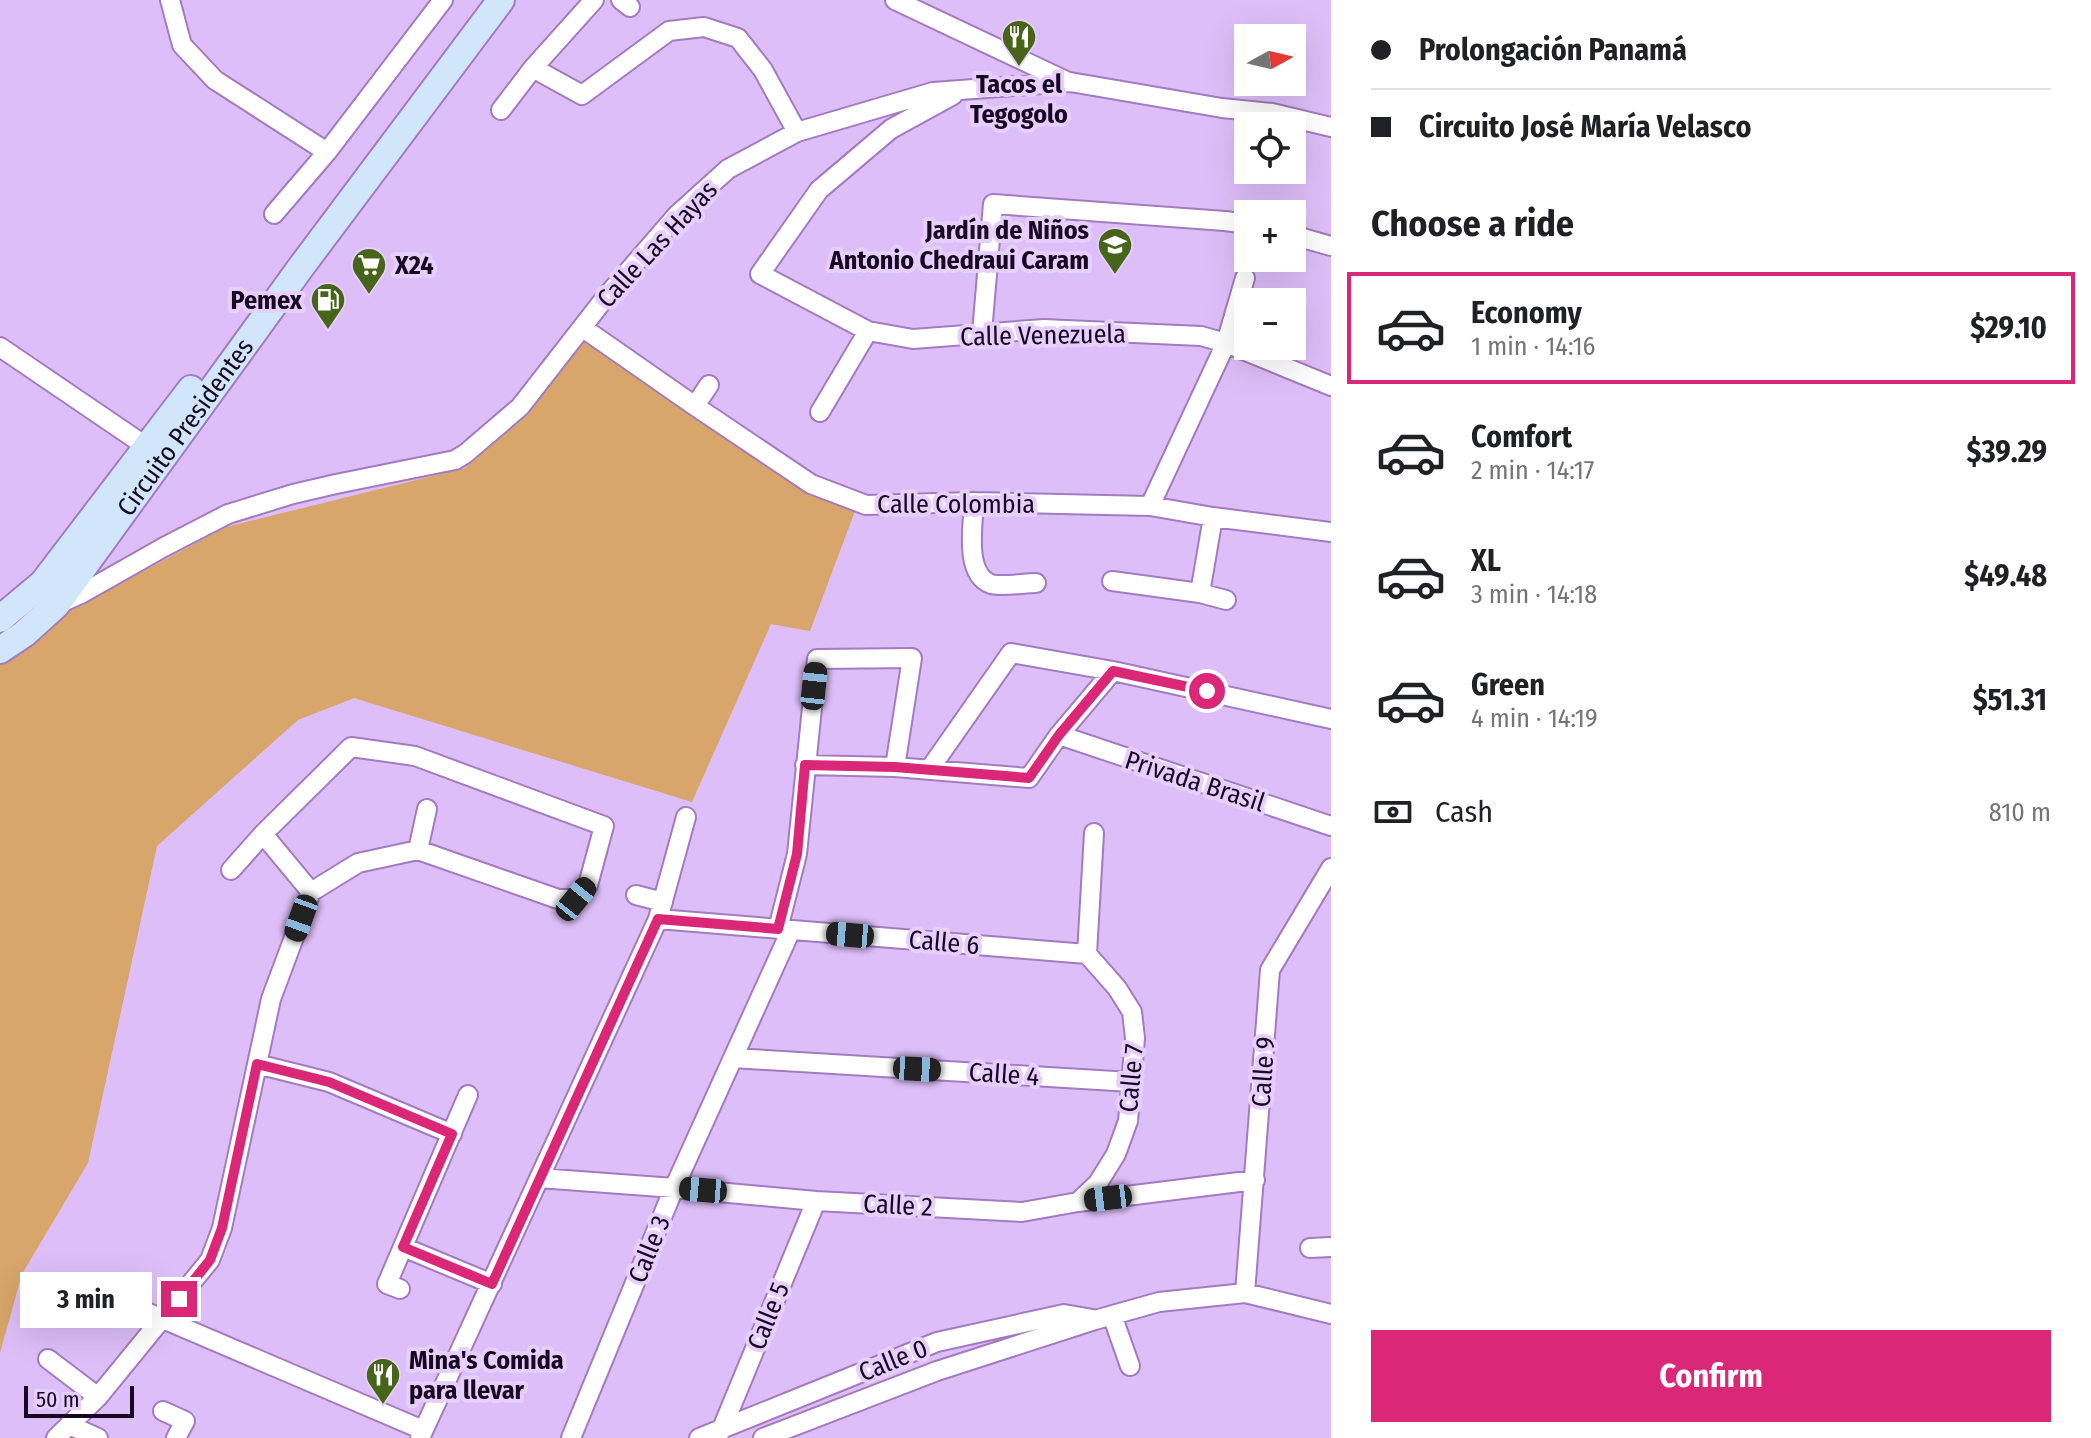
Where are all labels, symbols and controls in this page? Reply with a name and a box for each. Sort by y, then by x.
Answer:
restaurant icon: Tacos el Tegogolo [1000,18,1038,68]
north arrow [1234,24,1306,96]
map controls [1234,24,1306,360]
text: Prolongación Panamá [1419,32,1687,68]
place label: Tacos el Tegogolo [970,69,1068,130]
text: Circuito José María Velasco [1419,109,1751,145]
button: locate [1234,112,1306,184]
street label: Calle Las Hayas [591,174,724,314]
button: + [1234,200,1306,272]
text: Choose a ride [1371,202,1574,246]
place label: Jardín de Niños Antonio Chedraui Caram [829,215,1089,276]
school or university icon: Jardín de Niños Antonio Chedraui Caram [1096,226,1134,276]
supermarket icon: X24 [350,246,388,296]
place label: X24 [394,250,434,281]
fuel station icon: Pemex [309,281,347,331]
place label: Pemex [231,285,303,316]
button: − [1234,288,1306,360]
icon: car [1375,292,1447,364]
text: Economy [1471,295,1582,331]
text: $29.10 [1970,310,2047,346]
street label: Calle Venezuela [960,319,1126,352]
text: 1 min · 14:16 [1471,331,1595,362]
street label: Circuito Presidentes [111,332,260,522]
icon: car [1375,416,1447,488]
text: Comfort [1471,419,1572,455]
text: $39.29 [1967,434,2047,470]
text: 2 min · 14:17 [1471,455,1594,486]
street label: Calle Colombia [877,489,1035,520]
icon: car [1375,540,1447,612]
text: XL [1471,543,1501,579]
text: $49.48 [1964,558,2047,594]
text: 3 min · 14:18 [1471,579,1597,610]
car [800,661,828,711]
icon: car [1375,664,1447,736]
text: Green [1471,667,1545,703]
route start [1189,673,1225,709]
text: $51.31 [1973,682,2047,718]
text: 4 min · 14:19 [1471,703,1598,734]
street label: Privada Brasil [1121,744,1269,819]
icon: cash [1371,790,1415,834]
text: Cash [1435,794,1493,830]
text: 810 m [1989,797,2051,828]
car [552,873,600,925]
car [282,891,320,945]
car [825,921,875,949]
street label: Calle 6 [907,924,981,961]
street label: Calle 9 [1246,1036,1281,1108]
street label: Calle 7 [1113,1043,1150,1114]
car [892,1056,942,1082]
street label: Calle 4 [968,1057,1040,1092]
car [678,1176,728,1204]
car [1083,1183,1133,1213]
street label: Calle 2 [862,1188,933,1223]
street label: Calle 3 [622,1211,677,1287]
callout: 3 min [19,1271,151,1327]
street label: Calle 5 [741,1278,796,1354]
route end [161,1281,197,1317]
text: 3 min [57,1284,115,1315]
button: Confirm [1371,1330,2051,1422]
street label: Calle 0 [854,1333,932,1388]
place label: Mina's Comida para llevar [409,1345,564,1406]
restaurant icon: Mina's Comida para llevar [364,1356,402,1406]
scale bar [24,1382,134,1418]
text: 50 m [36,1386,80,1413]

